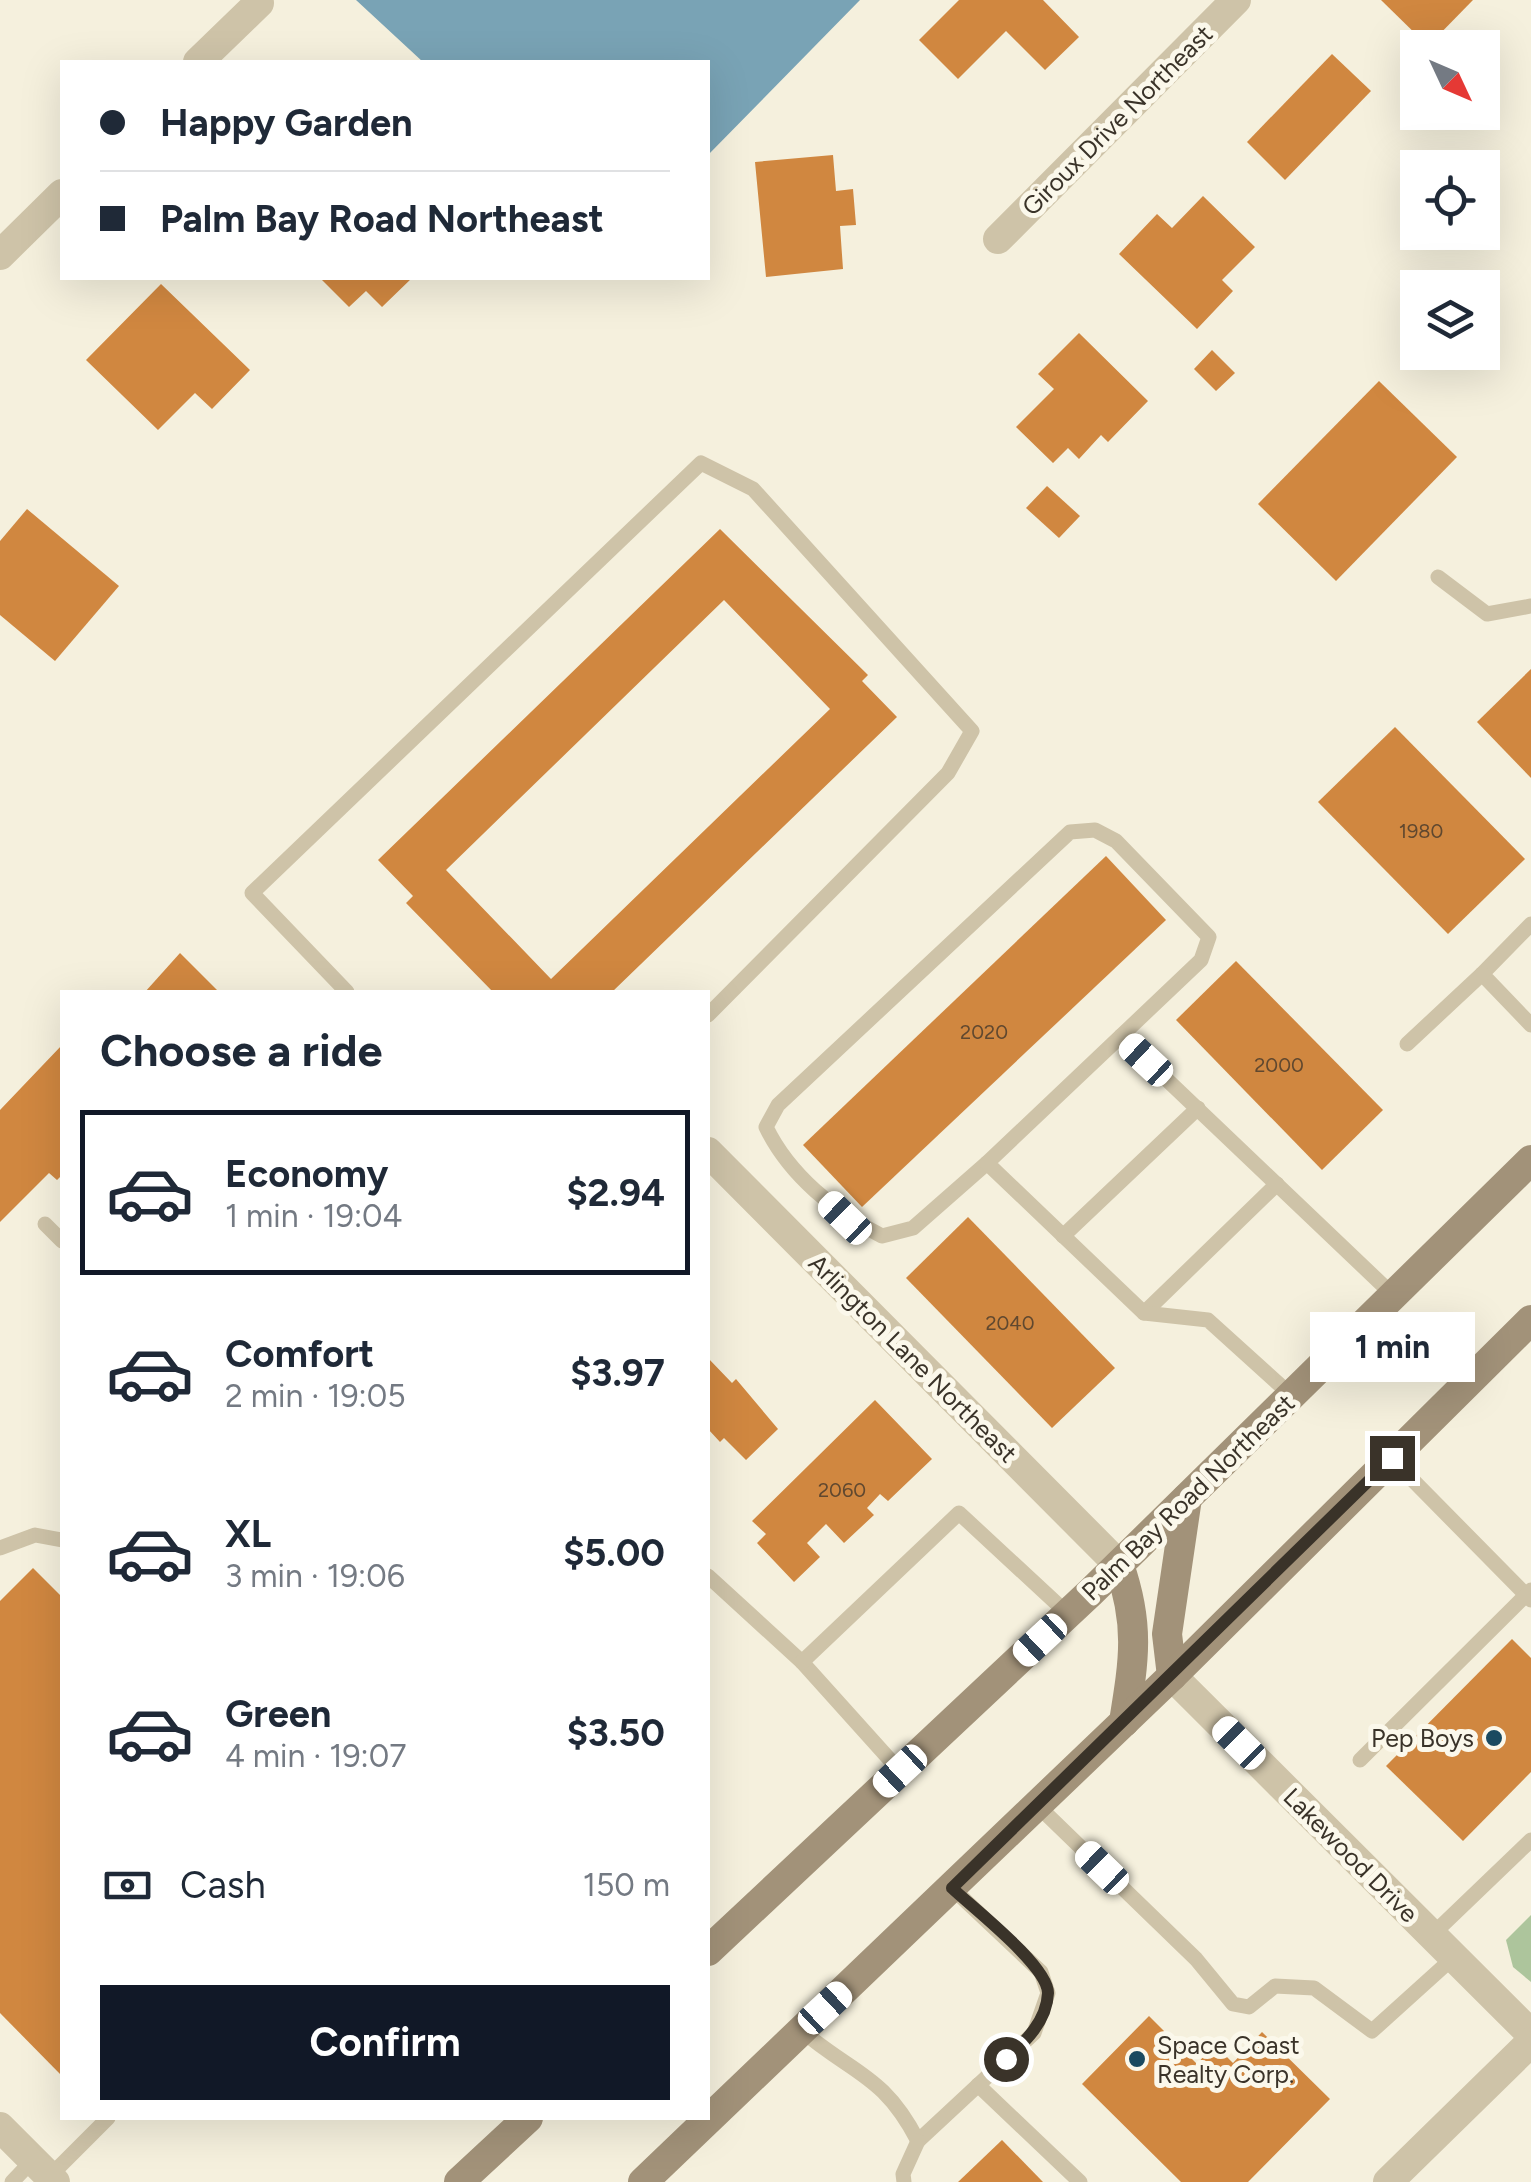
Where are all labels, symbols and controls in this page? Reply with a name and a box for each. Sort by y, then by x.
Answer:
street label: Giroux Drive Northeast [1016,19,1218,221]
north arrow [1400,30,1500,130]
map controls [1400,30,1500,370]
text: Happy Garden [160,100,413,146]
button: locate [1400,150,1500,250]
text: Palm Bay Road Northeast [160,196,604,242]
button: layers [1400,270,1500,370]
house number: 1980 [1399,819,1443,843]
house number: 2020 [960,1020,1008,1044]
text: Choose a ride [100,1023,382,1077]
car [1114,1029,1178,1091]
house number: 2000 [1254,1053,1304,1077]
icon: car [105,1148,195,1238]
text: Economy [225,1151,388,1197]
text: $2.94 [566,1170,665,1216]
car [813,1186,877,1250]
text: 1 min · 19:04 [225,1197,402,1235]
street label: Arlington Lane Northeast [803,1248,1023,1468]
house number: 2040 [985,1311,1035,1335]
callout: 1 min [1310,1313,1474,1383]
icon: car [105,1328,195,1418]
text: 1 min [1355,1328,1430,1366]
text: Comfort [225,1331,374,1377]
text: $3.97 [570,1350,665,1396]
text: 2 min · 19:05 [225,1377,406,1415]
street label: Palm Bay Road Northeast [1075,1388,1301,1606]
route end [1370,1436,1415,1481]
house number: 2060 [818,1478,866,1502]
icon: car [105,1508,195,1598]
text: XL [225,1511,271,1557]
text: $5.00 [563,1530,665,1576]
text: 3 min · 19:06 [225,1557,405,1595]
car [1008,1609,1072,1671]
icon: car [105,1688,195,1778]
text: Green [225,1691,331,1737]
text: $3.50 [567,1710,665,1756]
car [1207,1711,1271,1775]
place label: Pep Boys [1371,1723,1474,1753]
marker: Pep Boys [1483,1727,1505,1749]
text: 4 min · 19:07 [225,1737,406,1775]
car [868,1740,932,1802]
street label: Lakewood Drive [1278,1782,1424,1928]
car [1070,1836,1134,1900]
icon: cash [100,1858,155,1913]
text: Cash [180,1862,266,1908]
text: 150 m [583,1866,670,1904]
car [793,1977,857,2039]
button: Confirm [100,1985,670,2100]
place label: Space Coast Realty Corp. [1157,2030,1300,2089]
route start [984,2037,1029,2082]
marker: Space Coast Realty Corp. [1126,2048,1148,2070]

